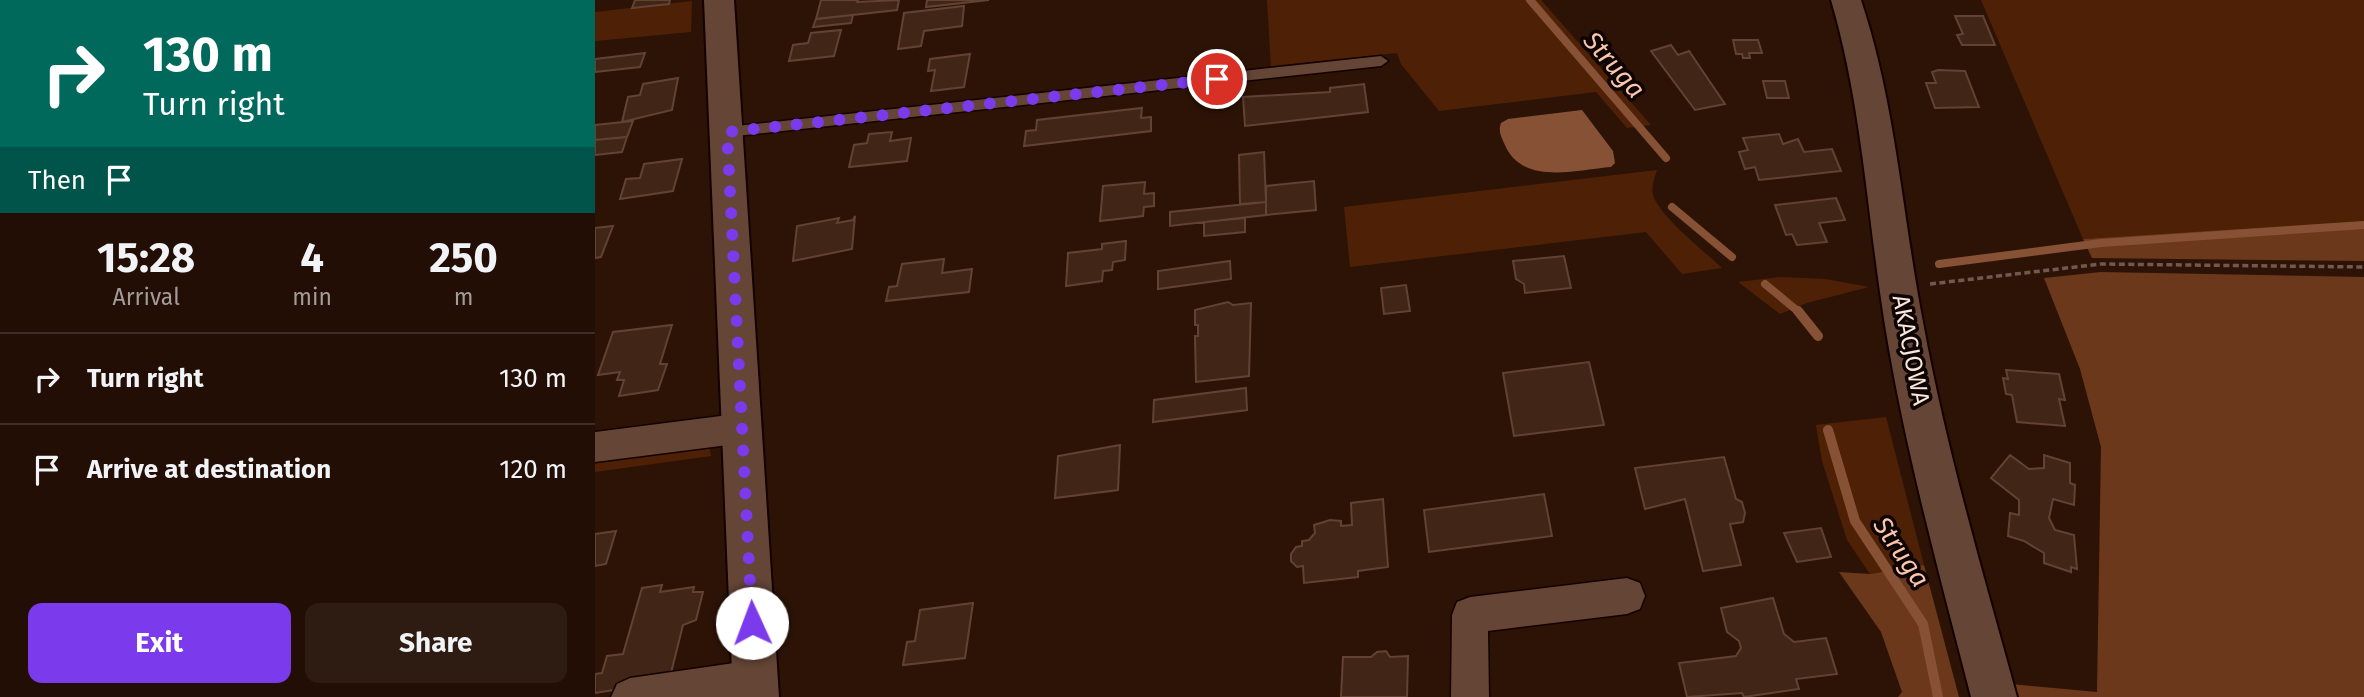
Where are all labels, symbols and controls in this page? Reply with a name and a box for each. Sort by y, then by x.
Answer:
text: 130 m [143,25,273,84]
water label: Struga [1576,25,1651,105]
icon: right [28,28,119,119]
pin [1187,49,1247,109]
icon: arrive [1198,60,1236,98]
text: Turn right [143,85,285,123]
icon: arrive [100,161,138,199]
text: Then [28,165,86,196]
text: 15:28 [97,233,195,283]
text: 4 [300,233,324,283]
text: 250 [429,233,498,283]
text: Arrival [112,283,180,311]
text: min [292,283,332,311]
text: m [454,283,473,311]
street label: AKACJOWA [1887,292,1935,408]
icon: right [28,360,66,398]
text: Turn right [87,363,204,394]
text: 130 m [499,363,567,394]
icon: arrive [28,451,66,489]
text: Arrive at destination [87,454,331,485]
text: 120 m [499,454,567,485]
water label: Struga [1866,510,1936,593]
position arrow [715,586,789,660]
button: Exit [28,603,291,683]
button: Share [305,603,567,683]

